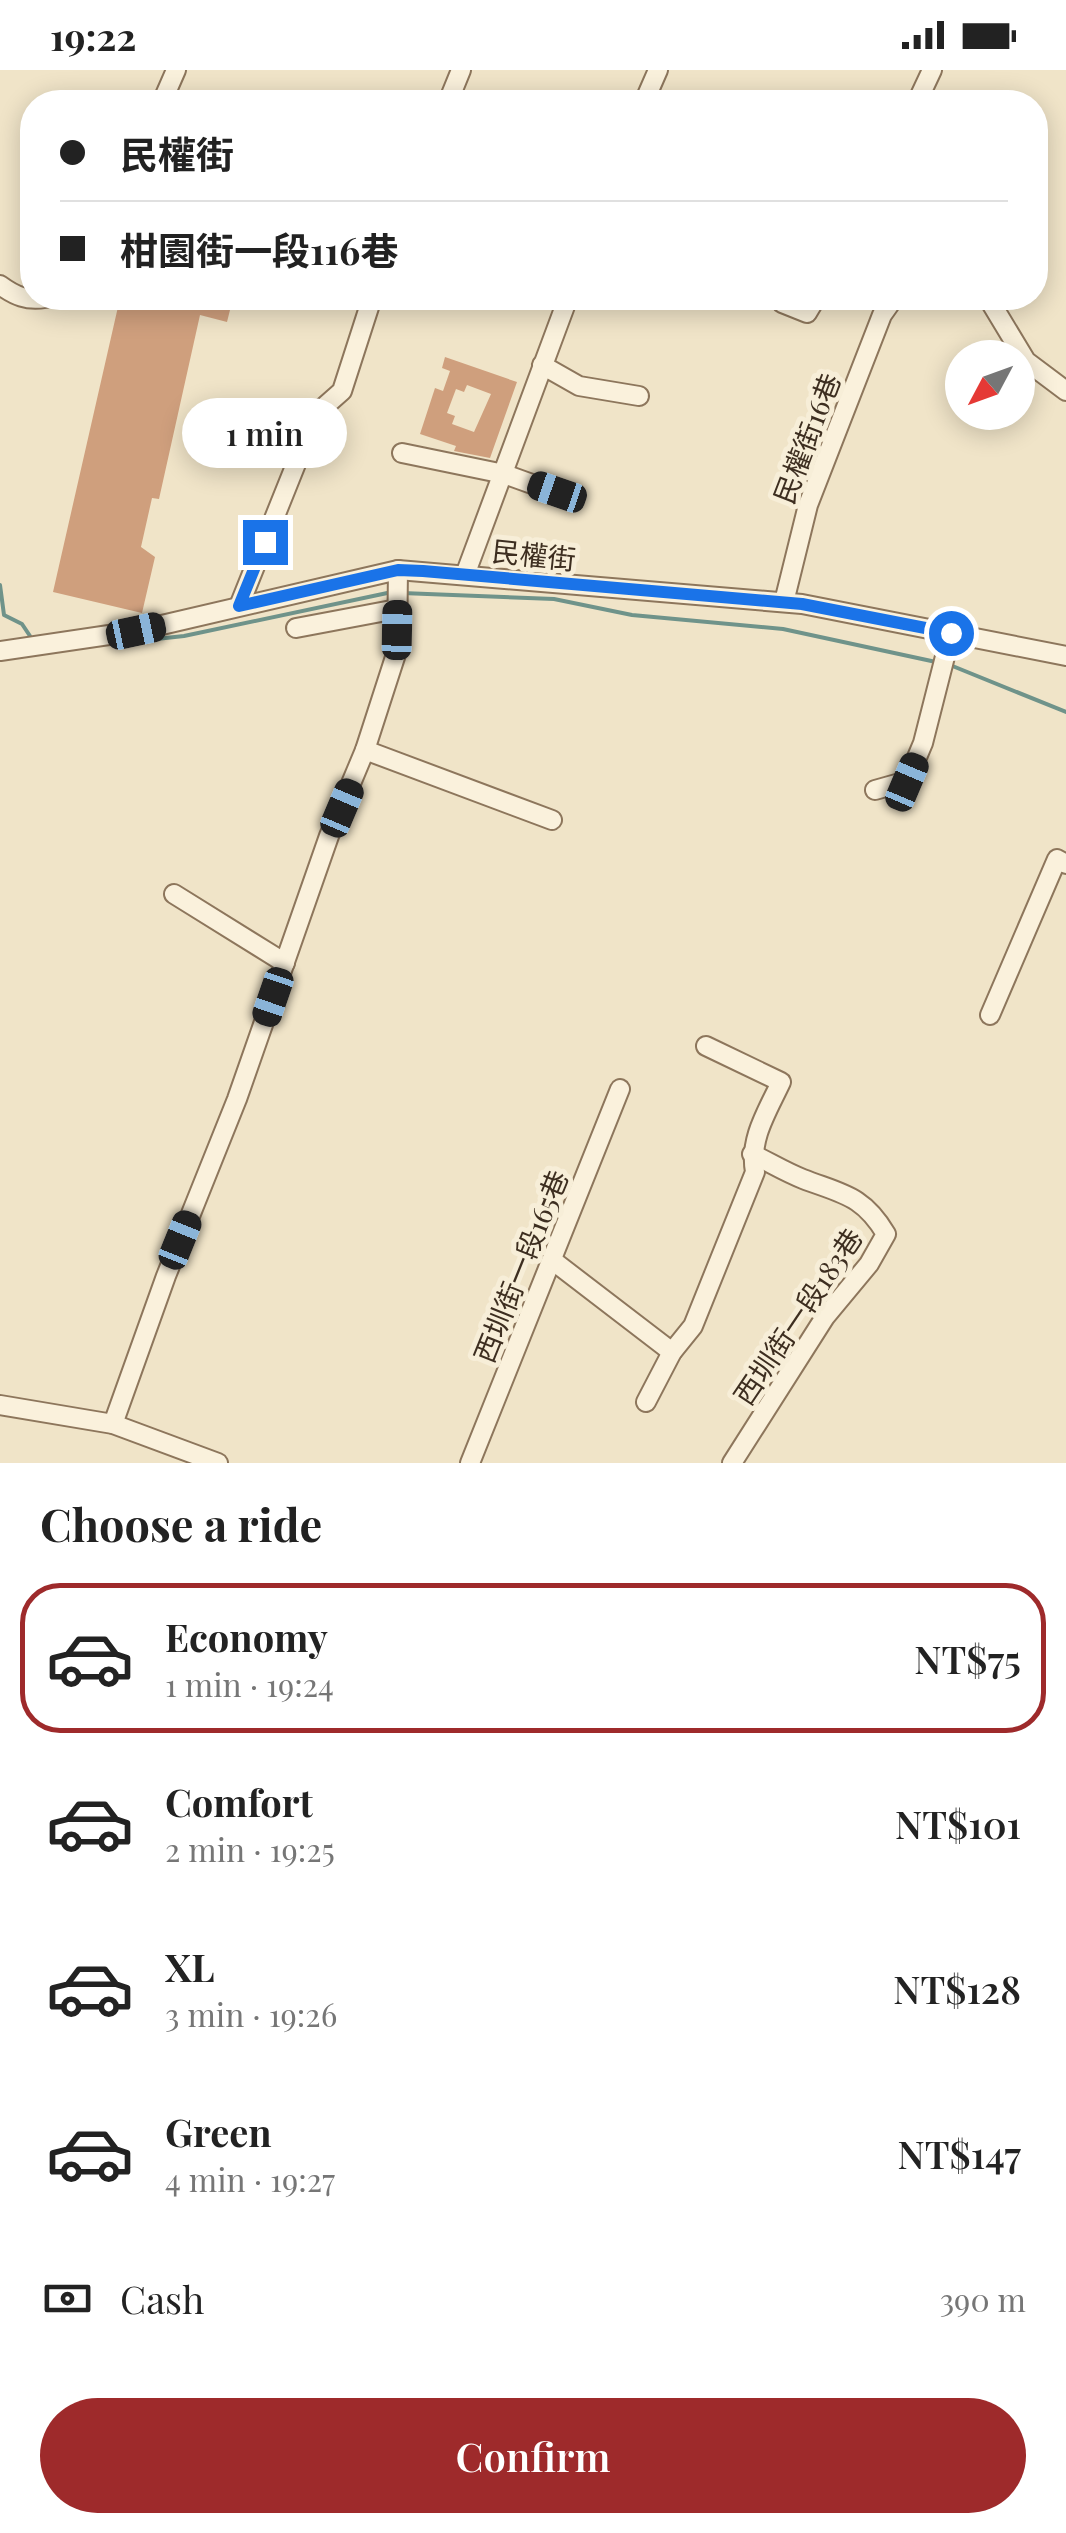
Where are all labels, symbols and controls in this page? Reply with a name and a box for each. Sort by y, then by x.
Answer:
text: 19:22 [50,10,136,61]
text: 民權街 [120,128,234,179]
text: 柑園街一段116巷 [120,224,398,275]
north arrow [945,340,1035,430]
map controls [945,340,1035,430]
street label: 民權街16巷 [764,367,848,509]
callout: 1 min [182,397,348,467]
text: 1 min [226,411,303,454]
car [524,468,590,516]
route end [243,520,288,565]
street label: 民權街 [490,531,578,577]
car [381,600,413,660]
car [104,610,168,652]
route start [929,611,974,656]
car [881,749,933,815]
car [316,775,368,841]
car [249,964,297,1030]
street label: 西圳街一段165巷 [465,1164,575,1368]
car [155,1207,205,1273]
street label: 西圳街一段183巷 [724,1221,870,1411]
text: Choose a ride [40,1493,322,1553]
text: Economy [165,1611,328,1662]
icon: car [45,1613,135,1703]
text: NT$75 [914,1633,1021,1684]
text: 1 min · 19:24 [165,1662,334,1705]
text: Comfort [165,1776,313,1827]
icon: car [45,1778,135,1868]
text: NT$101 [895,1798,1021,1849]
text: 2 min · 19:25 [165,1827,335,1870]
text: XL [165,1941,214,1992]
icon: car [45,1943,135,2033]
text: NT$128 [893,1963,1021,2014]
text: 3 min · 19:26 [165,1992,337,2035]
text: Green [165,2106,272,2157]
icon: car [45,2108,135,2198]
text: NT$147 [898,2128,1021,2179]
text: 4 min · 19:27 [165,2157,335,2200]
icon: cash [40,2271,95,2326]
text: Cash [120,2273,204,2324]
text: 390 m [940,2277,1026,2320]
button: Confirm [40,2398,1026,2513]

